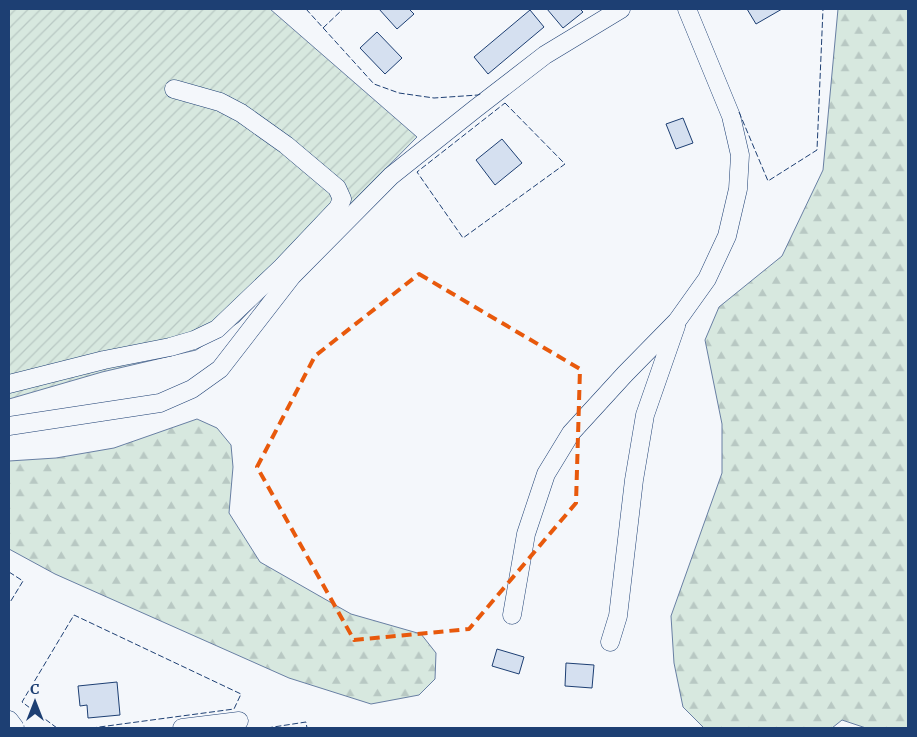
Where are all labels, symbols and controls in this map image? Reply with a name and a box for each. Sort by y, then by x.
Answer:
north arrow [10,677,60,727]
text: С [30,680,40,698]

